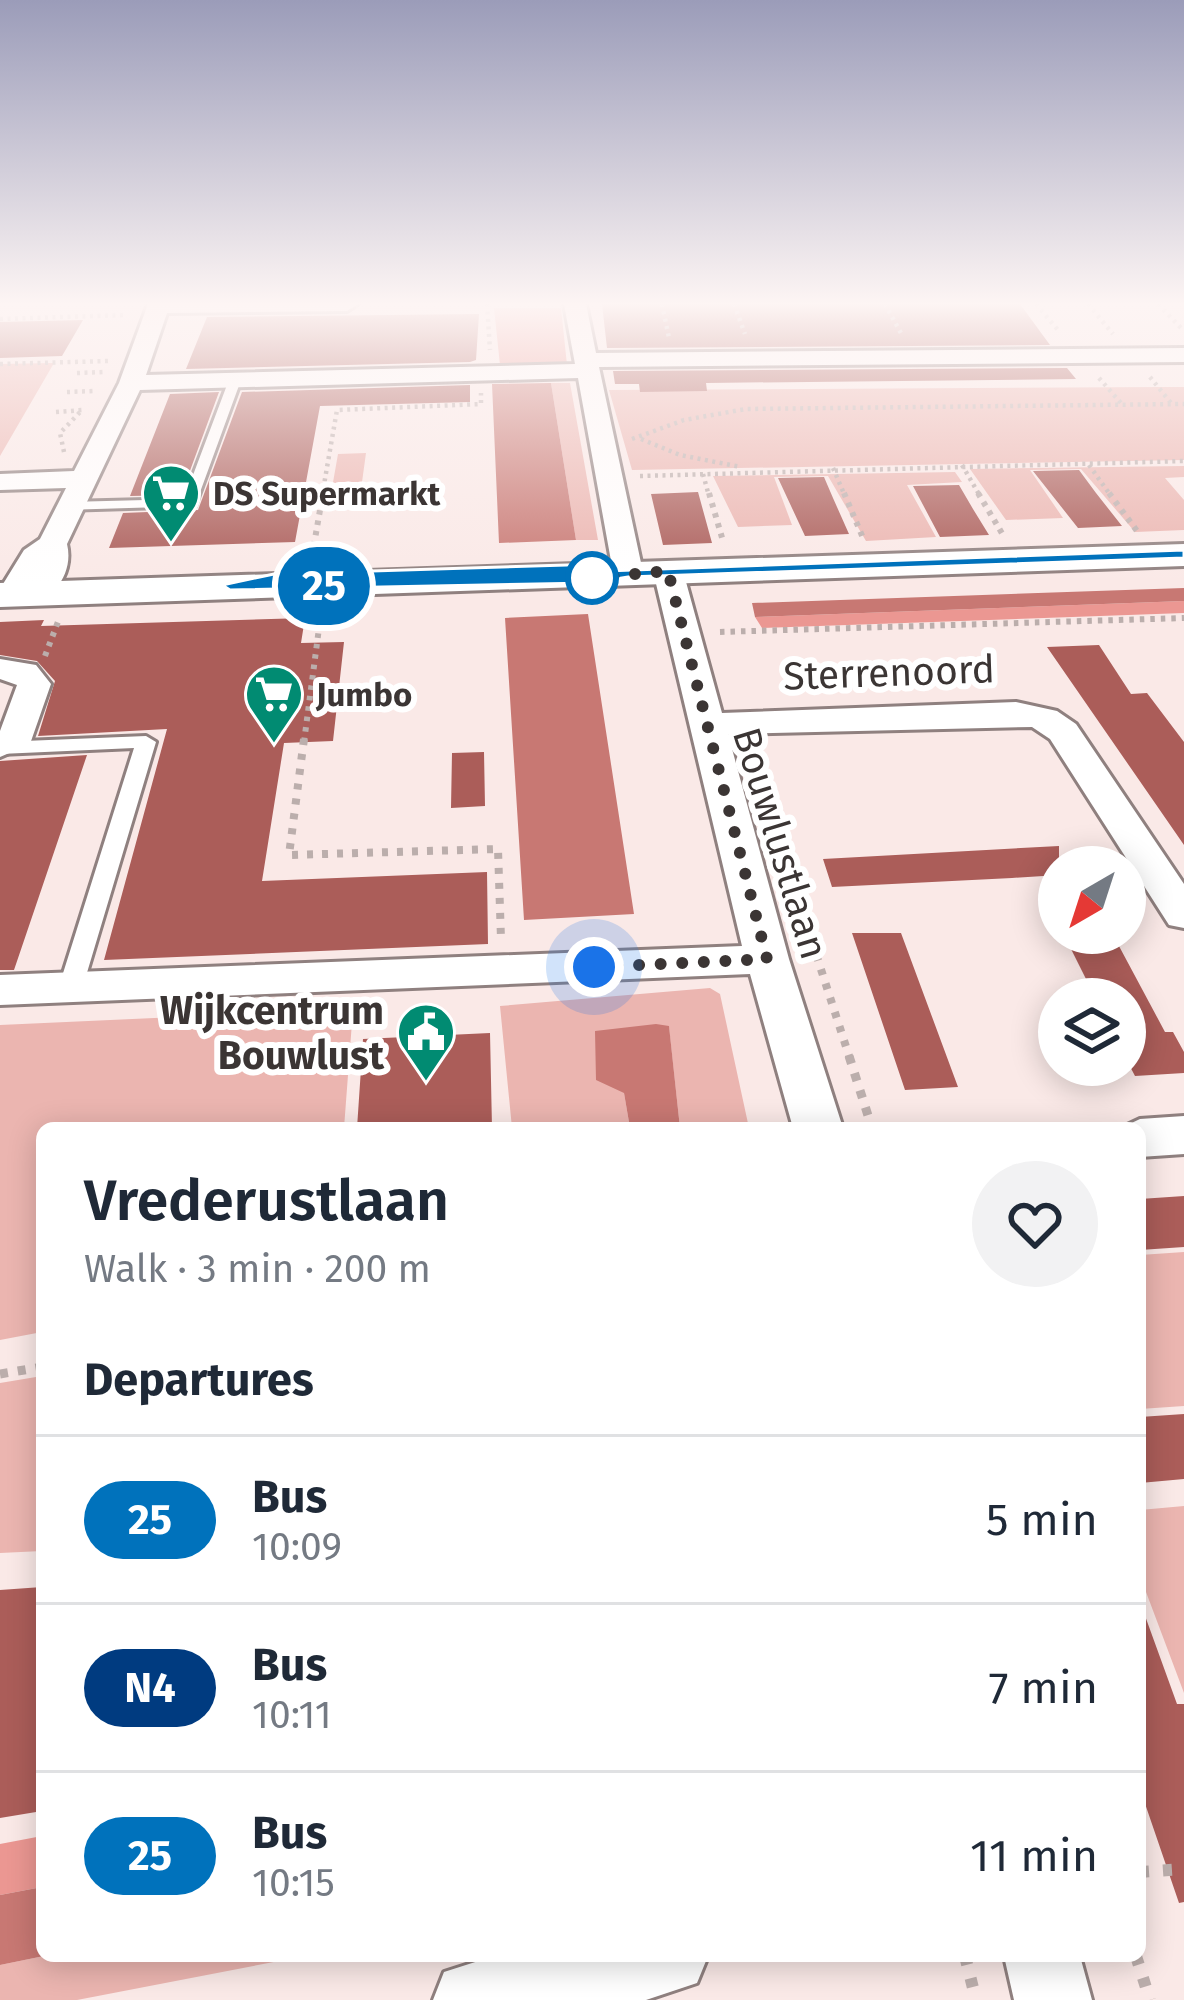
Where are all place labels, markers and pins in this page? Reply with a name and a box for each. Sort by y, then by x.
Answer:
supermarket icon: DS Supermarkt [140,462,202,544]
place label: DS Supermarkt [213,474,441,514]
unlabelled marker [567,553,617,603]
supermarket icon: Jumbo [243,663,305,745]
place label: Jumbo [315,675,412,715]
place label: Wijkcentrum Bouwlust [160,988,385,1079]
public building icon: Wijkcentrum Bouwlust [395,1001,457,1083]

